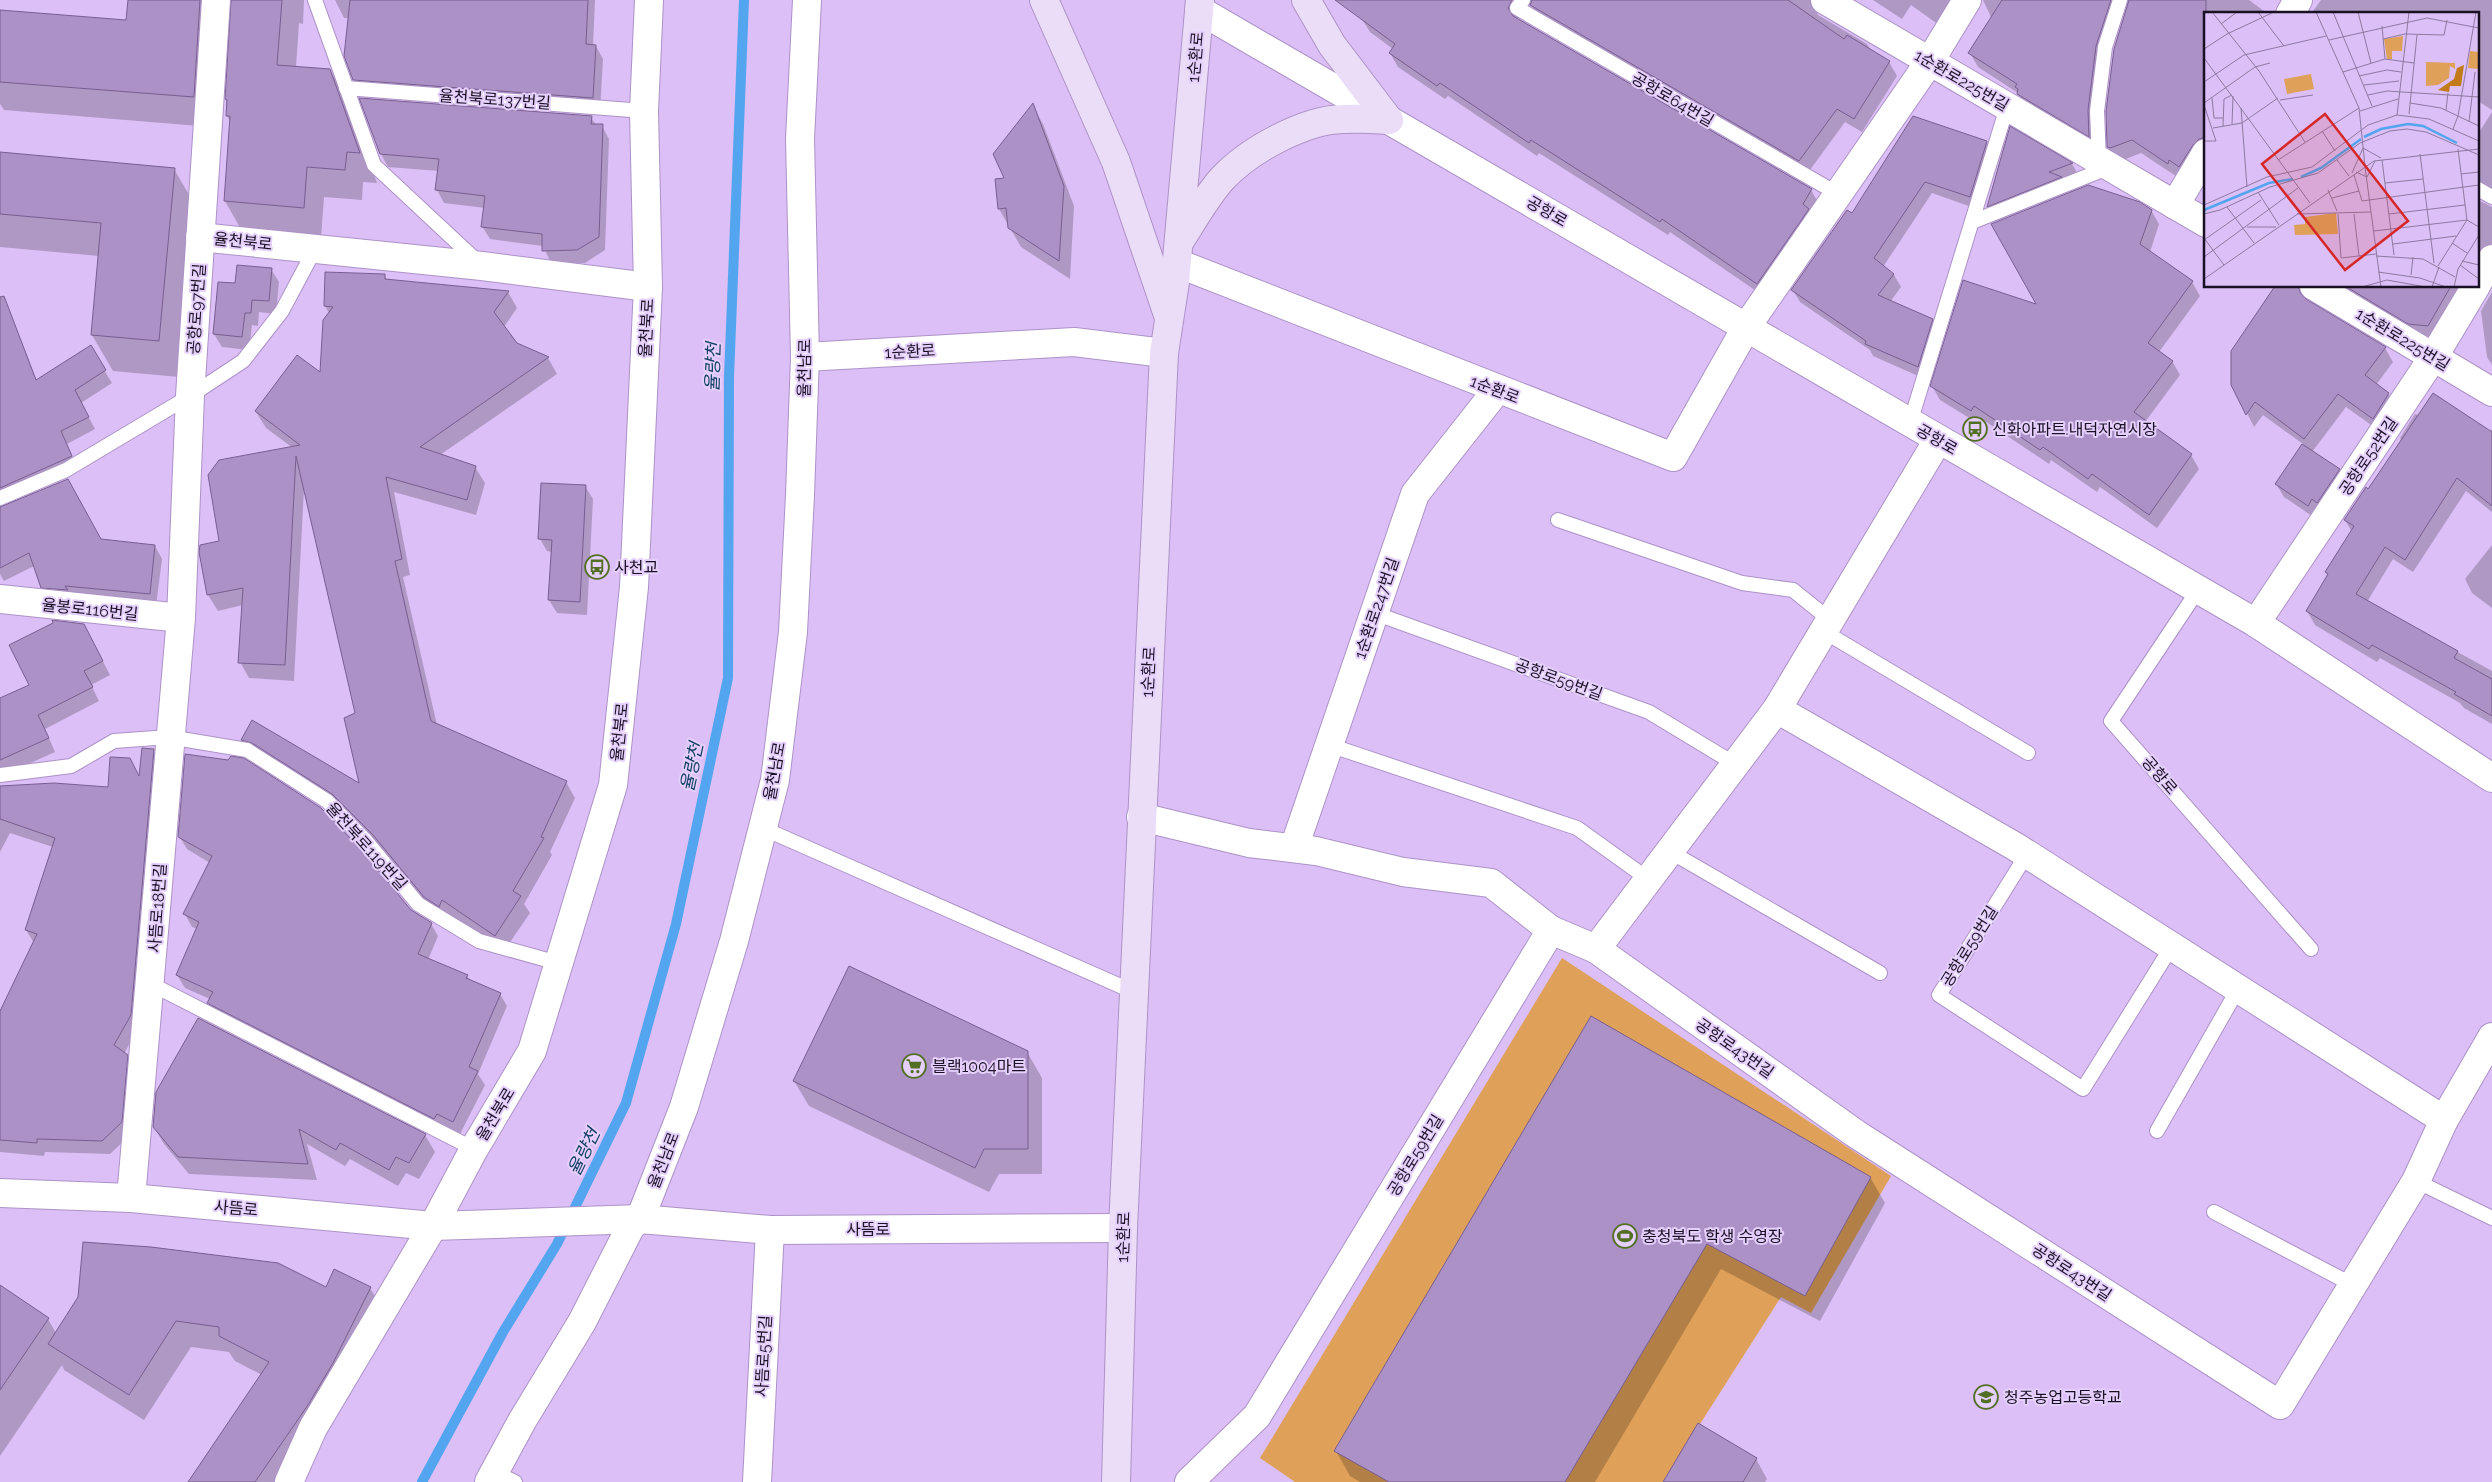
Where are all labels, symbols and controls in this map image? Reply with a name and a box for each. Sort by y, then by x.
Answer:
inset map [2204,12,2480,288]
street label: 1순환로 [1184,31,1207,83]
street label: 1순환로225번길 [1911,46,2012,115]
street label: 공항로64번길 [1628,68,1717,131]
street label: 율천북로137번길 [438,86,552,113]
street label: 공항로 [1523,192,1571,231]
street label: 율천북로 [213,229,273,254]
street label: 공항로97번길 [184,263,209,355]
street label: 율천북로 [635,298,658,358]
street label: 1순환로225번길 [2352,304,2453,375]
street label: 율천남로 [794,338,815,398]
water label: 율량천 [701,339,724,392]
street label: 1순환로 [884,341,936,362]
street label: 1순환로 [1468,371,1522,408]
street label: 공항로52번길 [2335,413,2402,499]
bus stop icon: 신화아파트.내덕자연시장 [1962,416,1988,442]
street label: 공항로 [1913,420,1961,459]
place label: 신화아파트.내덕자연시장 [1992,420,2157,439]
bus stop icon: 사천교 [584,554,610,580]
street label: 1순환로247번길 [1350,555,1403,661]
place label: 사천교 [614,558,658,577]
street label: 율봉로116번길 [41,595,139,624]
street label: 1순환로 [1138,646,1159,698]
street label: 공항로59번길 [1512,655,1605,704]
street label: 율천북로 [607,702,632,762]
water label: 율량천 [676,738,707,793]
street label: 율천남로 [760,740,789,802]
street label: 공항로 [2138,752,2181,798]
street label: 율천북로119번길 [322,799,411,894]
street label: 사뜸로18번길 [145,863,170,954]
street label: 공항로59번길 [1937,902,2002,990]
street label: 공항로43번길 [1692,1015,1777,1082]
supermarket icon: 블랙1004마트 [901,1053,927,1079]
place label: 블랙1004마트 [932,1057,1026,1076]
street label: 율천북로 [472,1084,519,1144]
street label: 공항로59번길 [1384,1111,1447,1199]
water label: 율량천 [563,1123,605,1179]
street label: 율천남로 [644,1129,683,1191]
street label: 사뜸로 [213,1197,259,1220]
street label: 1순환로 [1113,1211,1134,1263]
street label: 사뜸로 [846,1220,890,1239]
sports icon: 충청북도 학생 수영장 [1612,1223,1638,1249]
place label: 충청북도 학생 수영장 [1642,1227,1783,1246]
street label: 공항로43번길 [2028,1240,2115,1305]
street label: 사뜸로5번길 [752,1314,775,1398]
school or university icon: 청주농업고등학교 [1973,1384,1999,1410]
place label: 청주농업고등학교 [2004,1388,2122,1407]

